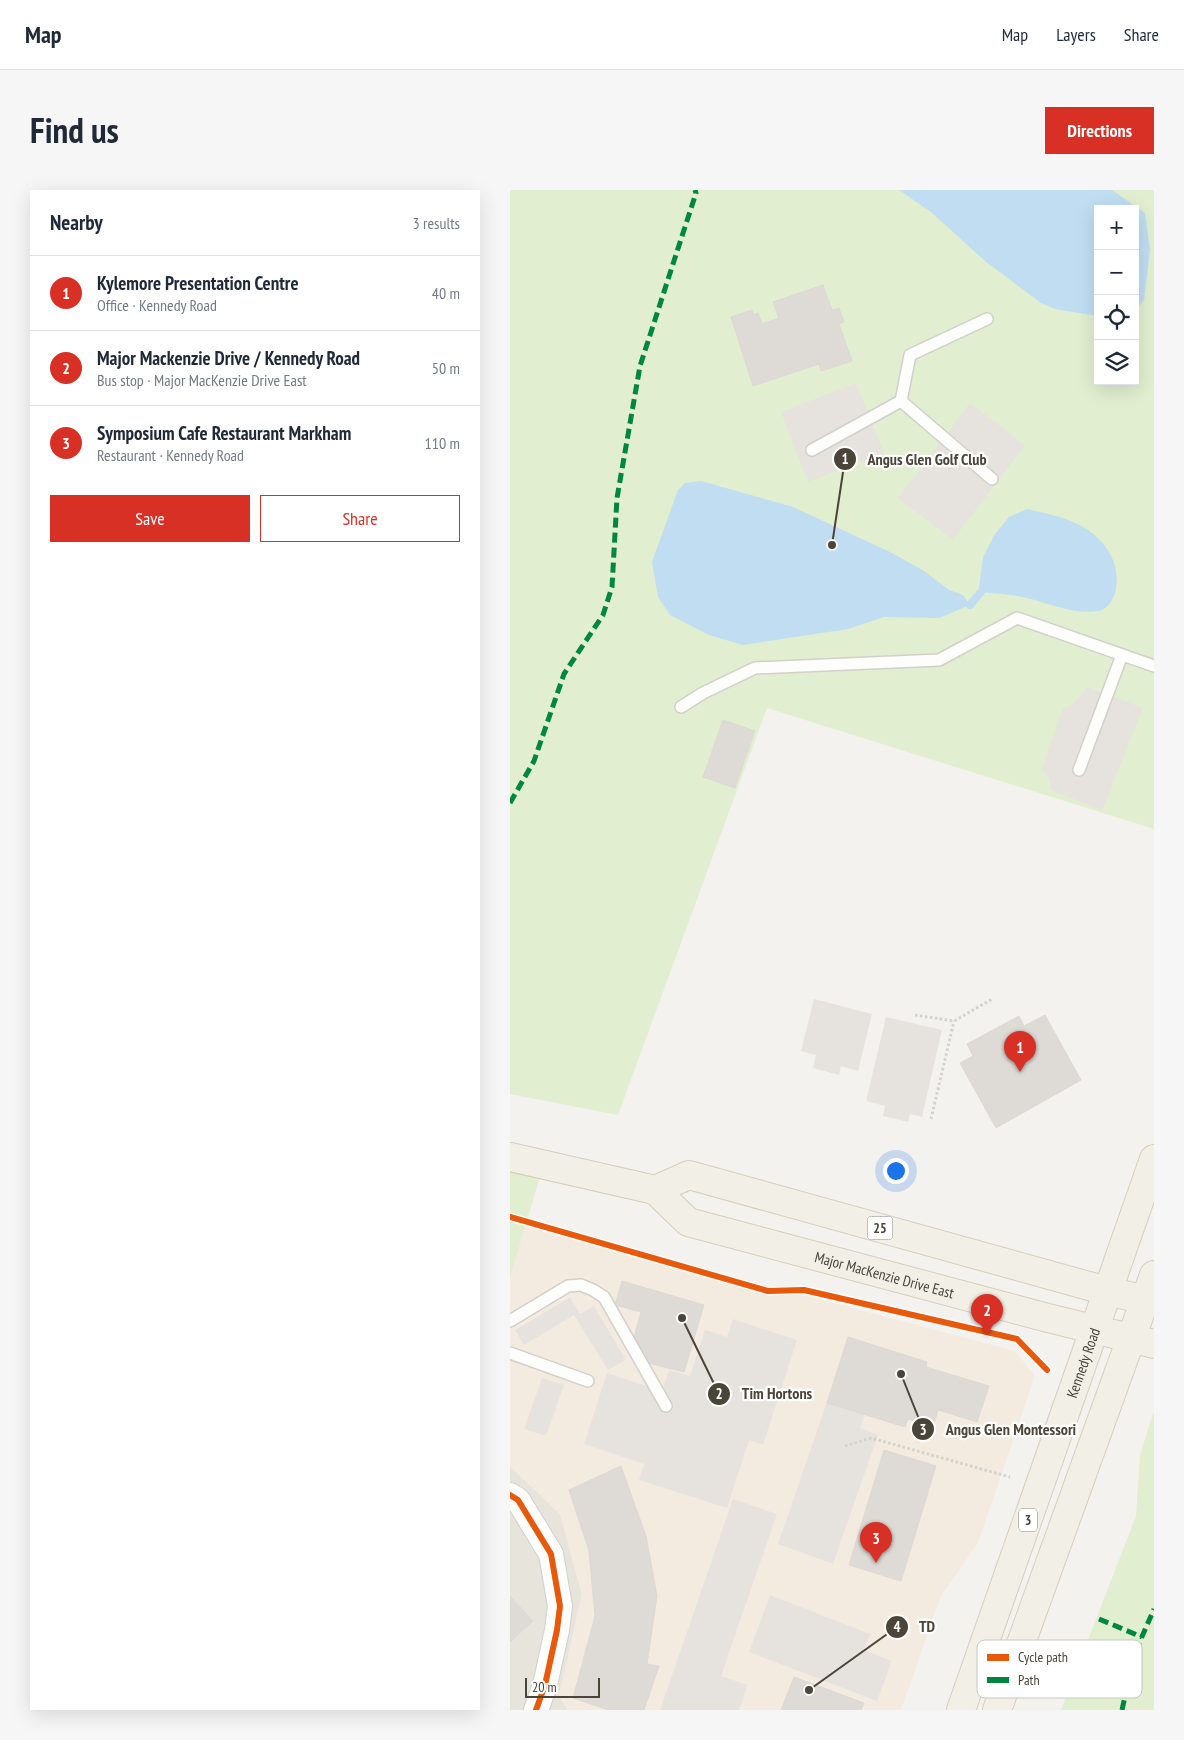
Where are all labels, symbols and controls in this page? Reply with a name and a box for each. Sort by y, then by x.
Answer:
text: Map [25,19,62,50]
text: Map [1002,23,1028,46]
text: Layers [1056,23,1096,46]
text: Share [1124,23,1159,46]
text: Find us [30,107,119,153]
button: Directions [1045,107,1154,154]
map controls [1094,205,1139,385]
button: + [1094,205,1139,250]
text: Nearby [50,209,103,236]
text: 3 results [413,213,460,233]
button: − [1094,250,1139,295]
text: Kylemore Presentation Centre [97,271,299,295]
text: 1 [62,283,70,303]
text: 40 m [432,283,460,303]
text: Office · Kennedy Road [97,295,217,315]
button: locate [1094,295,1139,340]
button: layers [1094,340,1139,385]
text: Major Mackenzie Drive / Kennedy Road [97,346,360,370]
text: 2 [62,358,70,378]
text: 50 m [432,358,460,378]
text: Bus stop · Major MacKenzie Drive East [97,370,307,390]
text: Symposium Cafe Restaurant Markham [97,421,351,445]
text: 3 [62,433,70,453]
text: 110 m [425,433,460,453]
callout: Angus Glen Golf Club [832,444,997,475]
text: Restaurant · Kennedy Road [97,445,244,465]
text: 1 [841,449,849,468]
text: Angus Glen Golf Club [867,449,986,469]
button: Save [50,495,250,542]
button: Share [260,495,460,542]
pin: 1 [1004,1031,1036,1072]
your location [883,1158,909,1184]
road number: 25 [868,1216,892,1240]
street label: Major MacKenzie Drive East [813,1247,956,1302]
pin: 2 [971,1294,1003,1335]
street label: Kennedy Road [1062,1325,1104,1400]
callout: Tim Hortons [707,1378,822,1409]
text: Tim Hortons [742,1383,813,1403]
text: 2 [715,1384,723,1403]
callout: Angus Glen Montessori [910,1414,1086,1445]
text: Angus Glen Montessori [945,1419,1077,1439]
text: 3 [919,1420,927,1439]
road number: 3 [1019,1508,1037,1532]
pin: 3 [860,1522,892,1563]
callout: TD [884,1611,945,1642]
text: TD [919,1616,936,1636]
text: 4 [893,1617,901,1636]
legend [977,1640,1142,1698]
text: Cycle path [1018,1648,1068,1666]
text: Path [1018,1671,1040,1689]
scale bar [525,1675,600,1698]
text: 20 m [532,1678,557,1696]

